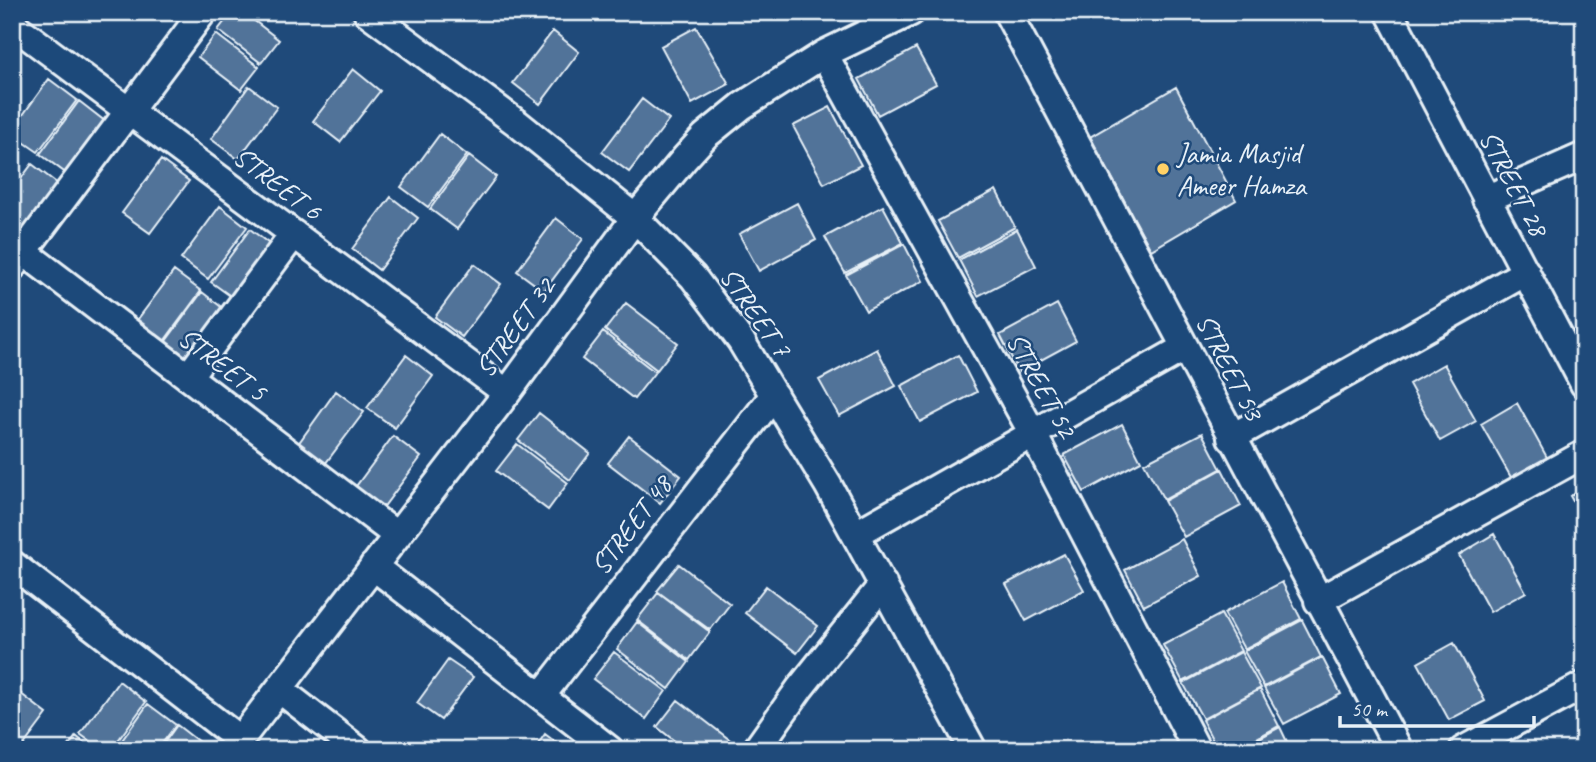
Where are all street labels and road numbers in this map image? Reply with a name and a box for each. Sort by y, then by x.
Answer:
street label: STREET 28 [1472,124,1557,244]
street label: STREET 6 [227,138,330,228]
street label: STREET 7 [712,260,800,365]
street label: STREET 32 [467,268,564,384]
street label: STREET 53 [1188,308,1273,428]
street label: STREET 5 [172,319,275,409]
street label: STREET 52 [999,326,1086,446]
street label: STREET 48 [583,467,681,581]

